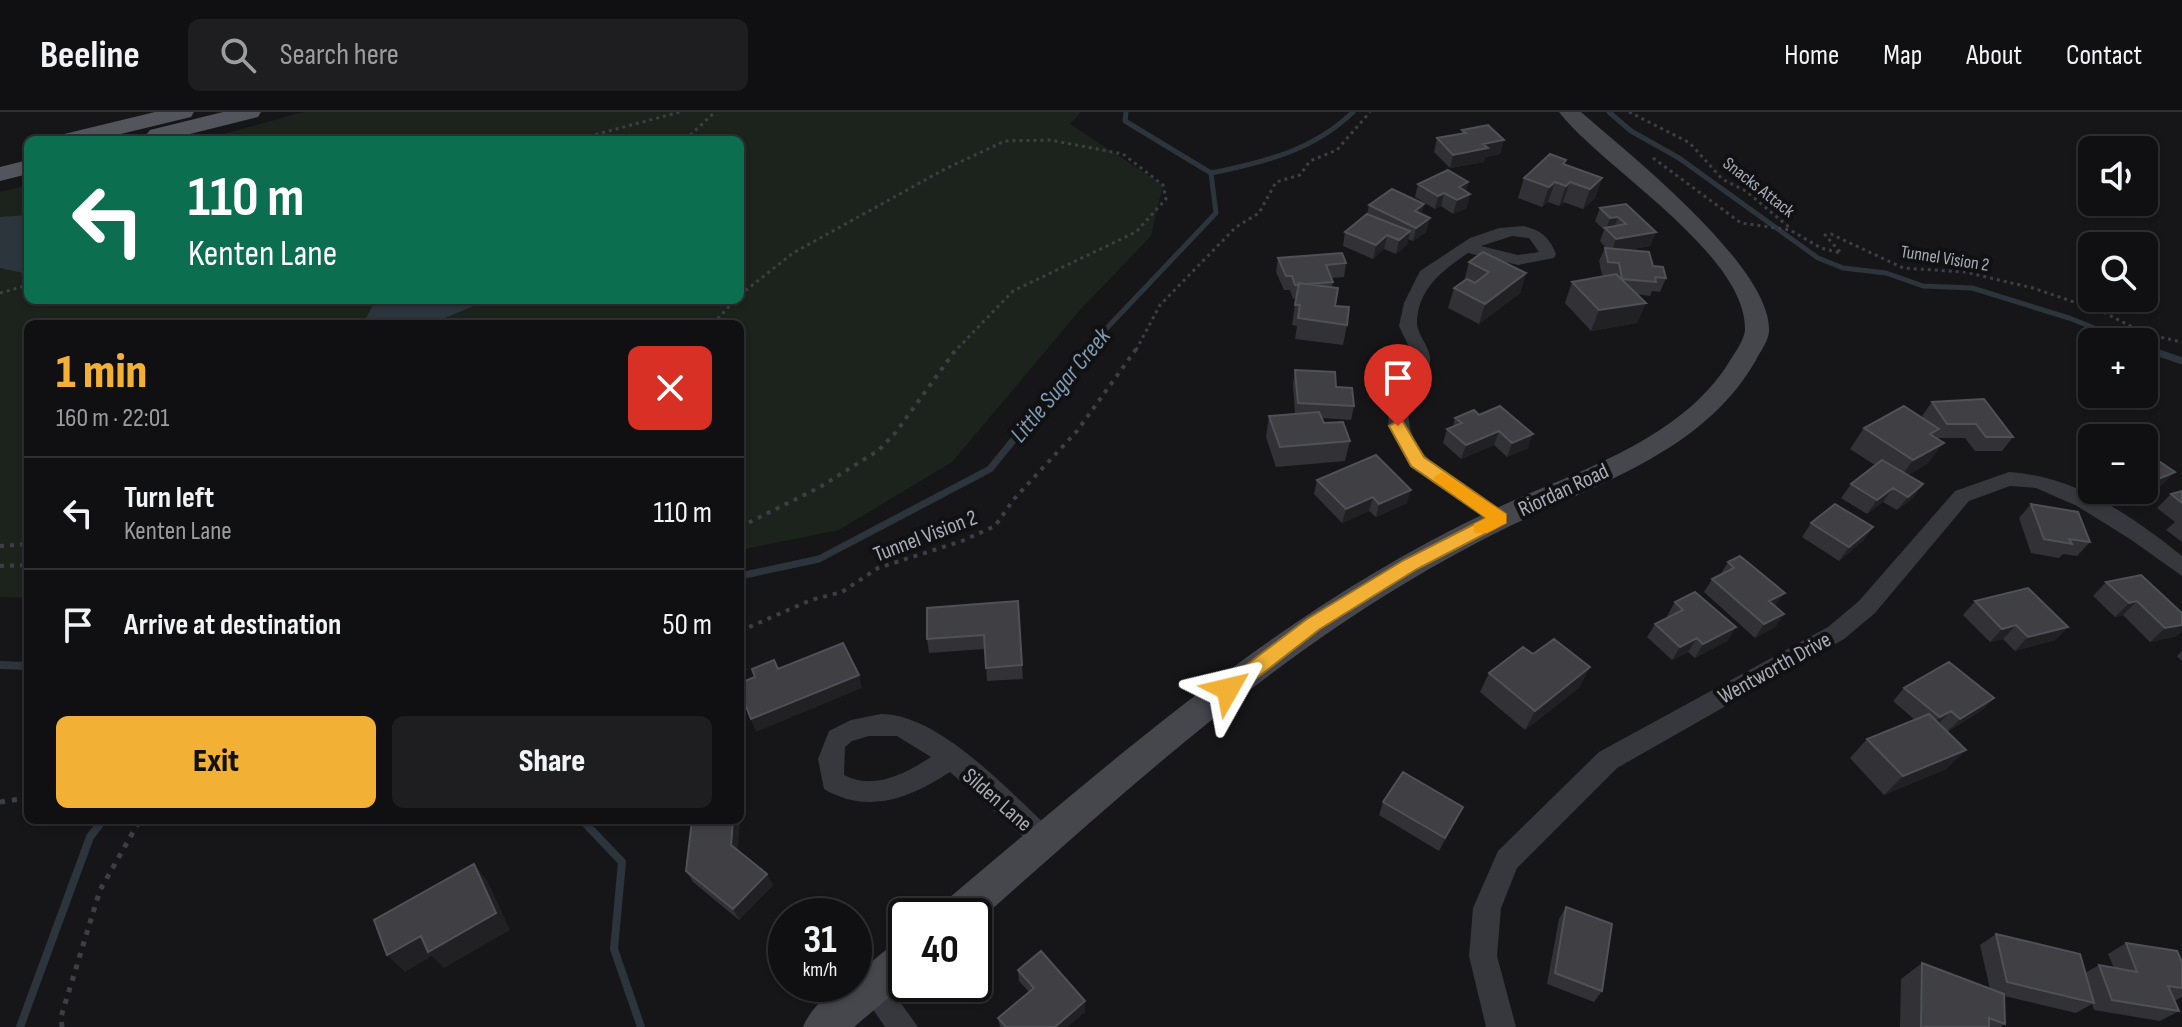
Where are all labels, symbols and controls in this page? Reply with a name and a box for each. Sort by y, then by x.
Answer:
search box [188,19,748,91]
text: Beeline [40,33,140,78]
icon: search [216,33,260,77]
text: Search here [280,37,399,73]
text: Home [1784,39,1839,72]
text: Map [1883,39,1922,72]
text: About [1966,39,2022,72]
text: Contact [2066,39,2142,72]
map controls [2078,136,2158,504]
button: sound [2078,136,2158,216]
street label: Snacks Attack [1719,153,1799,222]
text: 110 m [188,165,304,232]
icon: left [56,168,160,272]
button: search [2078,232,2158,312]
text: Kenten Lane [188,233,337,276]
street label: Tunnel Vision 2 [1899,241,1991,276]
water label: Little Sugar Creek [1004,322,1117,448]
button: + [2078,328,2158,408]
text: 1 min [56,344,147,401]
pin [1364,344,1432,426]
button: close [628,346,712,430]
icon: arrive [1376,356,1420,400]
text: 160 m · 22:01 [56,403,169,434]
button: − [2078,424,2158,504]
street label: Riordan Road [1514,458,1613,523]
text: Turn left [124,480,214,516]
icon: left [56,491,100,535]
text: 110 m [654,495,712,531]
street label: Tunnel Vision 2 [870,504,981,569]
text: Kenten Lane [124,516,232,547]
icon: arrive [56,603,100,647]
text: Arrive at destination [124,607,341,643]
text: 50 m [663,607,712,643]
street label: Wentworth Drive [1713,626,1836,710]
position arrow [1186,647,1270,731]
button: Exit [56,716,376,808]
button: Share [392,716,712,808]
street label: Silden Lane [957,763,1037,838]
speed limit sign: 40 [888,898,992,1002]
text: 31 [803,916,837,964]
text: km/h [803,958,837,982]

